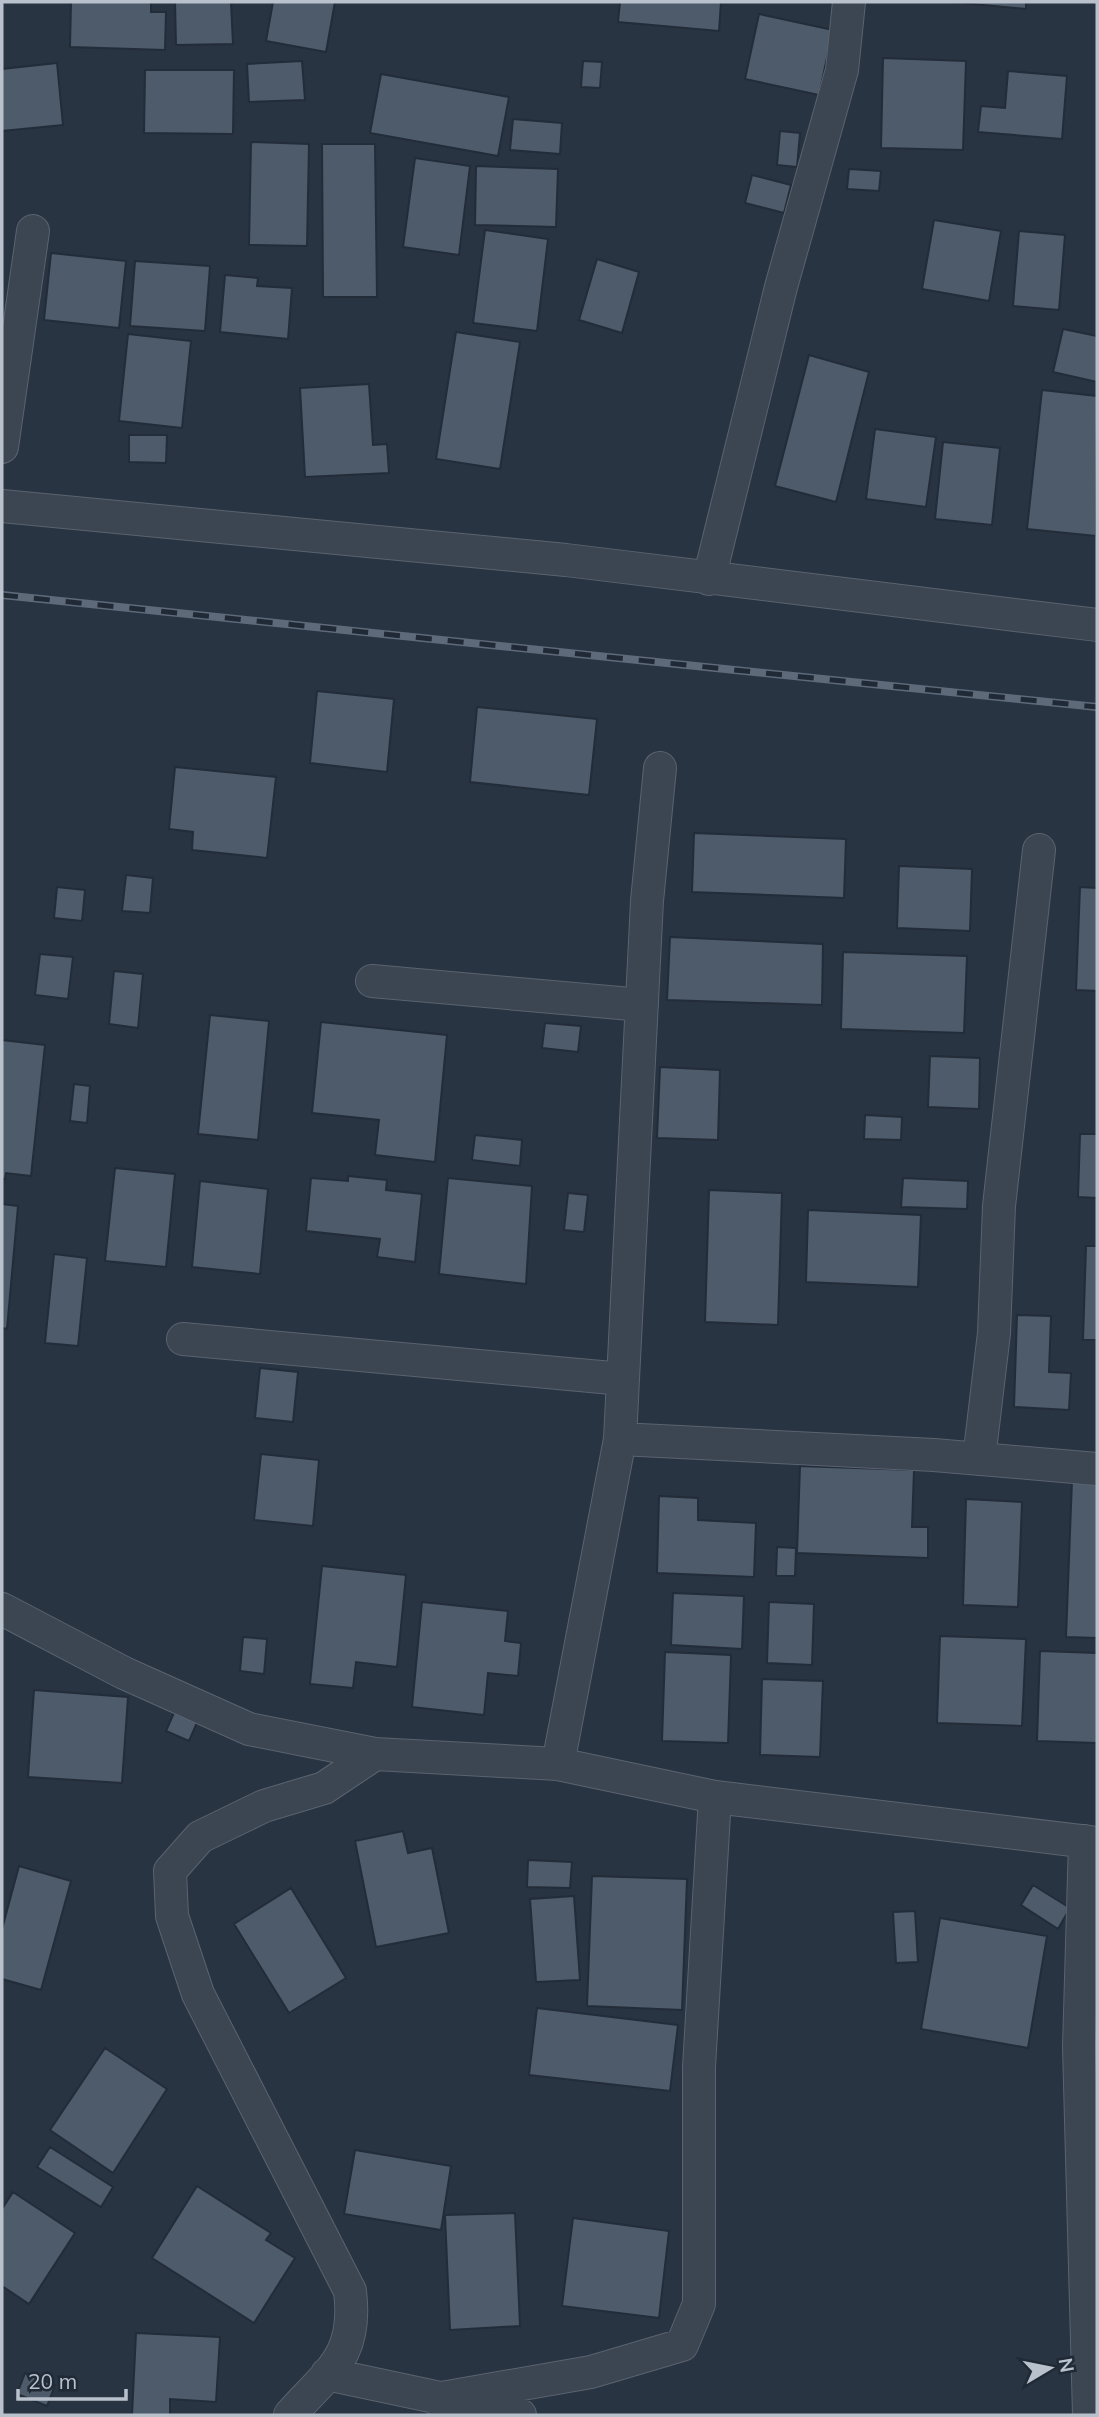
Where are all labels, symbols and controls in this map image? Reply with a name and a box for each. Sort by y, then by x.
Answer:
north arrow [1015,2333,1085,2403]
text: N [1054,2356,1080,2374]
scale bar [18,2358,126,2402]
text: 20 m [28,2368,77,2394]

